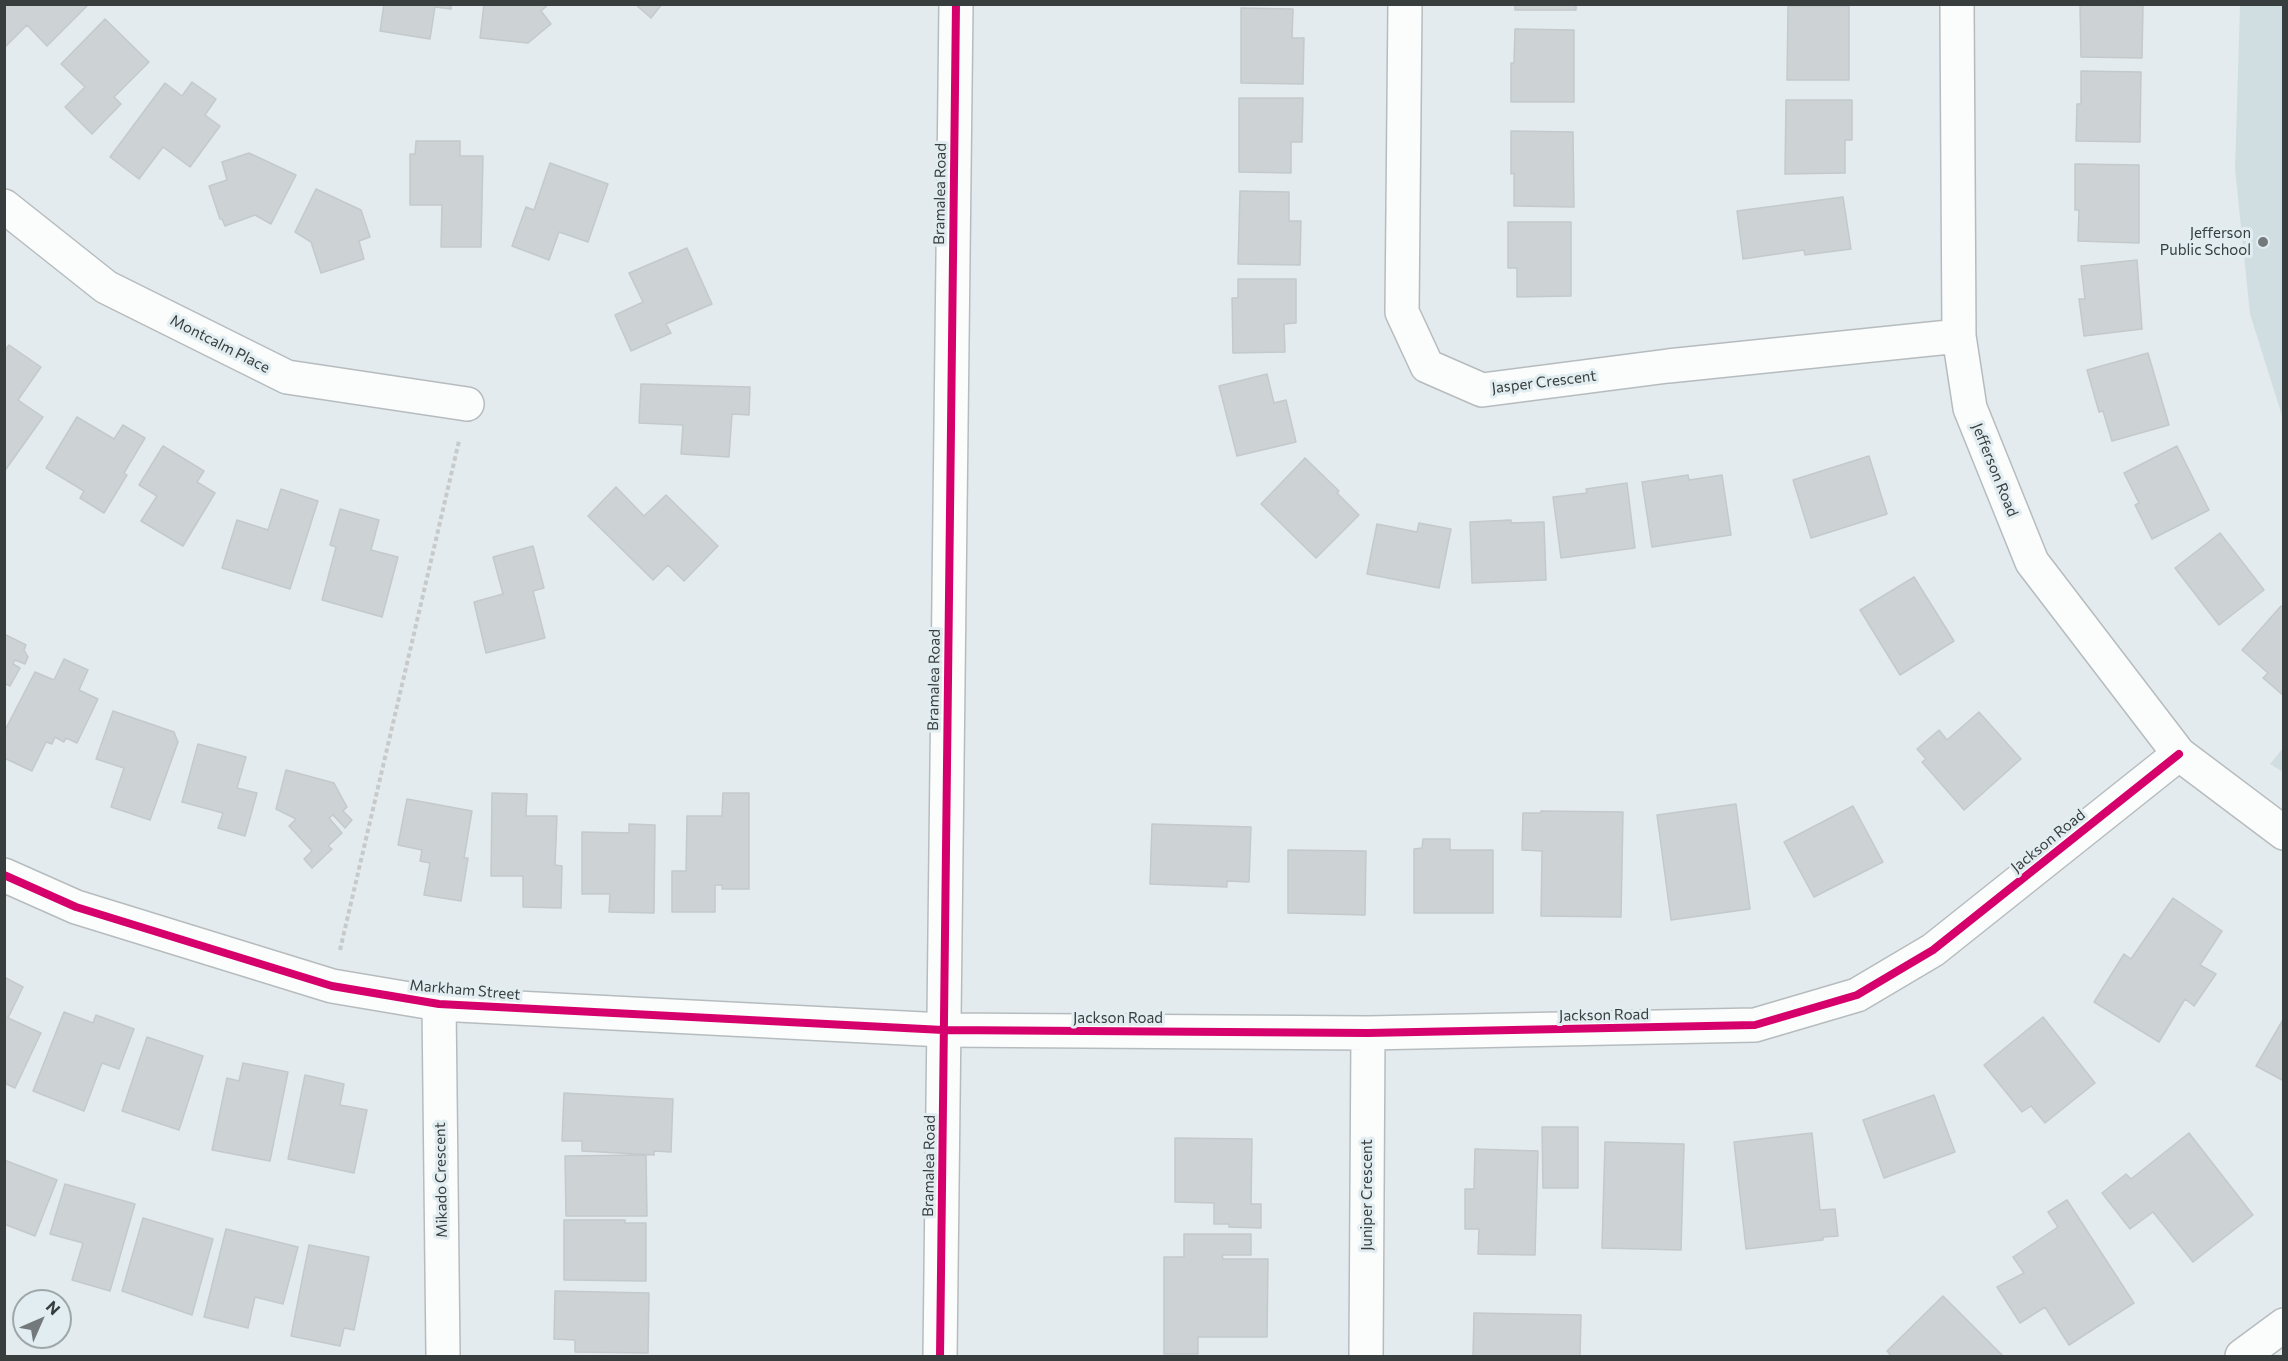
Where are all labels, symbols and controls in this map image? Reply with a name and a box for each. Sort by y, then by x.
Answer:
street label: Bramalea Road [930,143,950,245]
place label: Jefferson Public School [2160,224,2251,259]
marker: Jefferson Public School [2256,235,2270,249]
street label: Montcalm Place [167,311,273,377]
street label: Jasper Crescent [1491,367,1597,397]
street label: Jefferson Road [1968,421,2022,519]
street label: Bramalea Road [924,629,944,731]
street label: Jackson Road [2007,806,2089,876]
street label: Markham Street [409,976,521,1004]
street label: Jackson Road [1559,1005,1649,1025]
street label: Jackson Road [1073,1009,1163,1027]
street label: Bramalea Road [919,1115,939,1217]
street label: Mikado Crescent [431,1122,451,1238]
street label: Juniper Crescent [1358,1139,1376,1251]
north arrow [12,1289,72,1349]
text: N [43,1296,65,1318]

